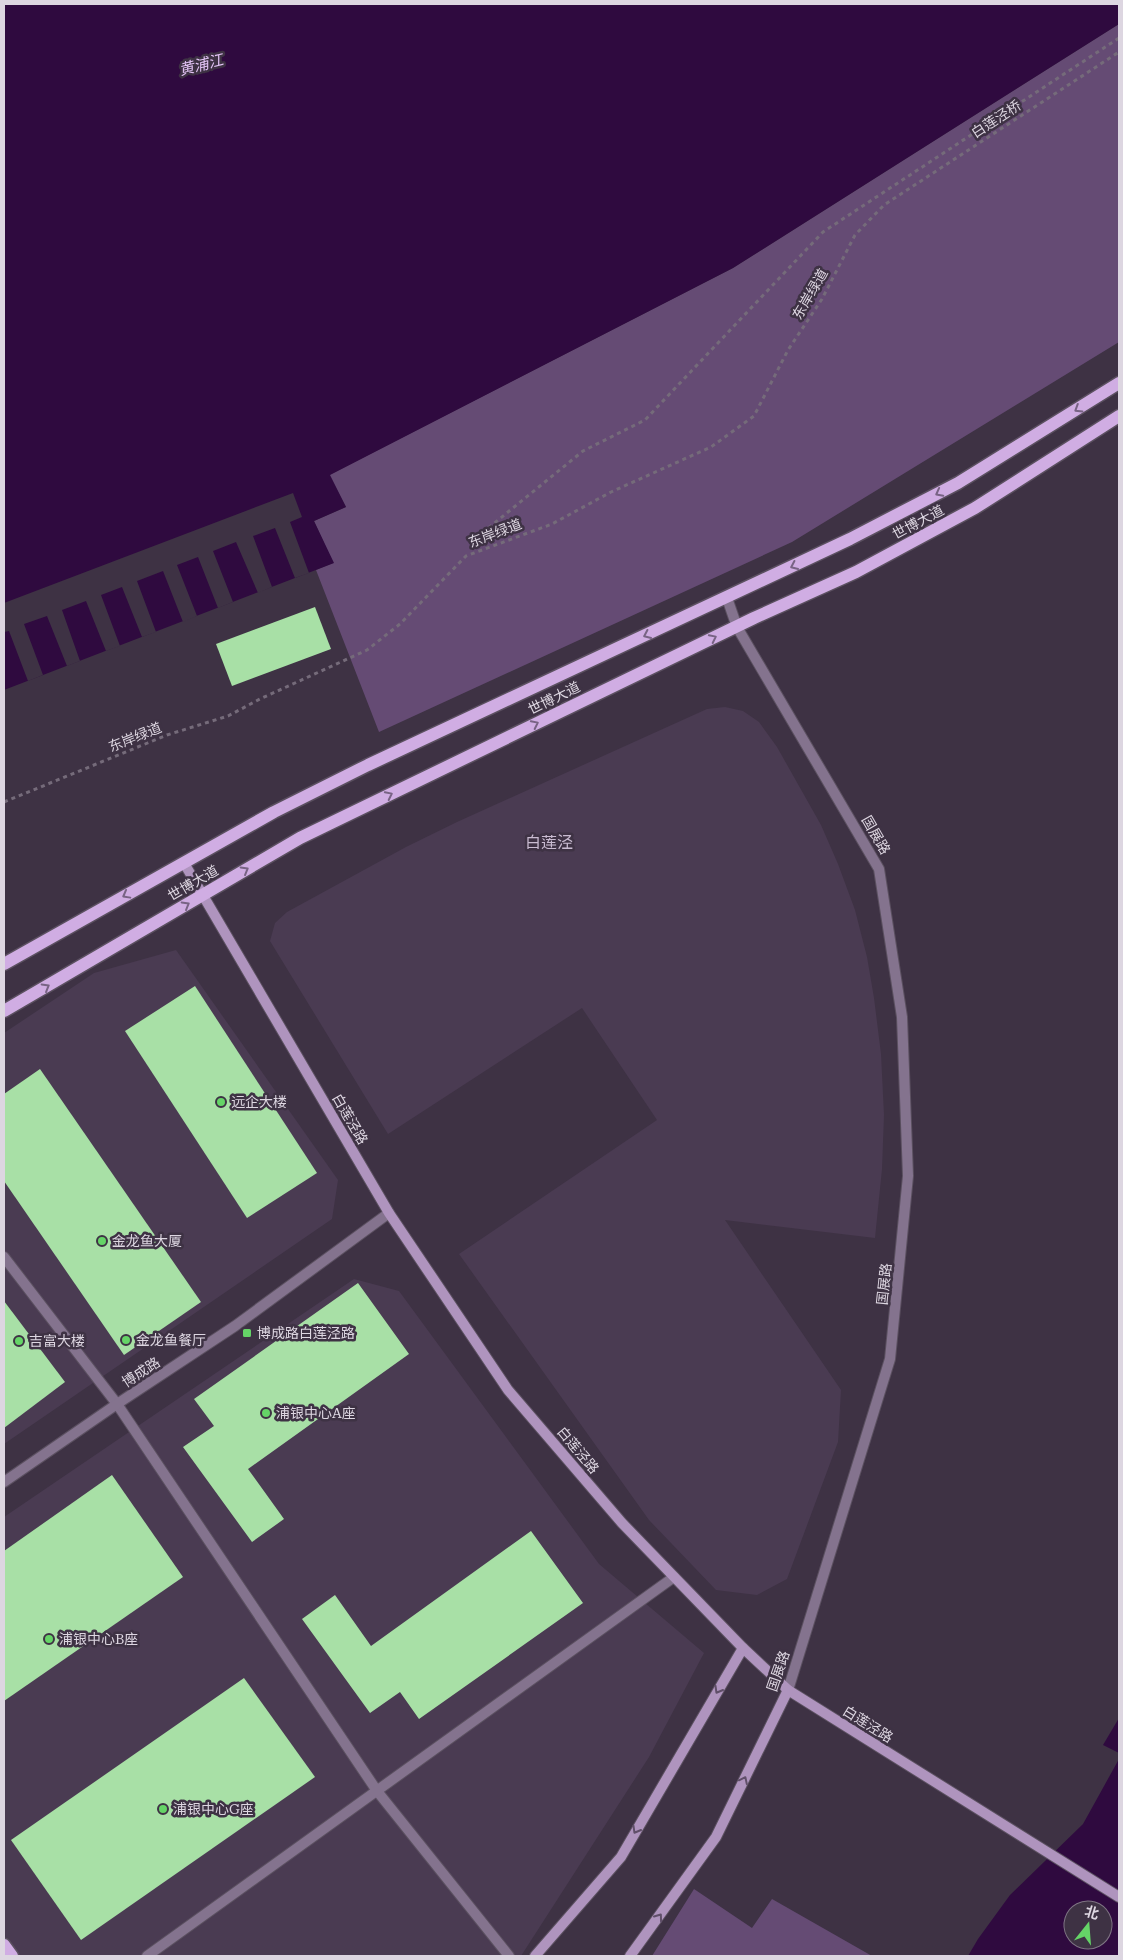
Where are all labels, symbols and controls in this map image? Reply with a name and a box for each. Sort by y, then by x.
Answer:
water label: 黄浦江 [177,50,227,79]
street label: 白莲泾桥 [968,97,1024,141]
street label: 东岸绿道 [789,266,831,322]
one-way arrow [1074,402,1083,412]
one-way arrow [935,487,944,497]
street label: 世博大道 [890,502,946,542]
street label: 东岸绿道 [466,515,524,551]
one-way arrow [790,560,799,570]
one-way arrow [643,629,652,639]
one-way arrow [708,634,717,644]
street label: 世博大道 [525,679,583,717]
street label: 东岸绿道 [106,719,164,755]
one-way arrow [530,720,539,730]
one-way arrow [384,791,393,801]
street label: 国展路 [859,813,893,857]
district label: 白莲泾 [525,833,573,852]
street label: 世博大道 [165,862,221,904]
one-way arrow [240,867,249,877]
one-way arrow [123,889,132,899]
one-way arrow [181,901,190,911]
one-way arrow [40,983,49,993]
street label: 白莲泾路 [329,1091,371,1147]
place label: 远企大楼 [231,1094,287,1110]
marker: 远企大楼 [215,1096,227,1108]
place label: 金龙鱼大厦 [112,1233,182,1249]
marker: 金龙鱼大厦 [96,1235,108,1247]
street label: 国展路 [874,1262,894,1306]
place label: 博成路白莲泾路 [257,1325,355,1341]
marker: 博成路白莲泾路 [241,1327,253,1339]
place label: 金龙鱼餐厅 [136,1332,206,1348]
place label: 吉富大楼 [29,1333,85,1349]
marker: 金龙鱼餐厅 [120,1334,132,1346]
marker: 吉富大楼 [13,1335,25,1347]
street label: 博成路 [119,1354,163,1390]
place label: 浦银中心A座 [276,1405,356,1421]
marker: 浦银中心A座 [260,1407,272,1419]
street label: 白莲泾路 [554,1423,602,1477]
place label: 浦银中心B座 [59,1631,138,1647]
marker: 浦银中心B座 [43,1633,55,1645]
street label: 国展路 [764,1649,792,1693]
one-way arrow [715,1685,725,1694]
street label: 白莲泾路 [840,1702,896,1746]
one-way arrow [738,1776,748,1785]
place label: 浦银中心G座 [173,1801,254,1817]
marker: 浦银中心G座 [157,1803,169,1815]
one-way arrow [633,1825,643,1834]
north arrow [1063,1900,1113,1950]
text: 北 [1083,1903,1101,1922]
one-way arrow [653,1913,662,1923]

